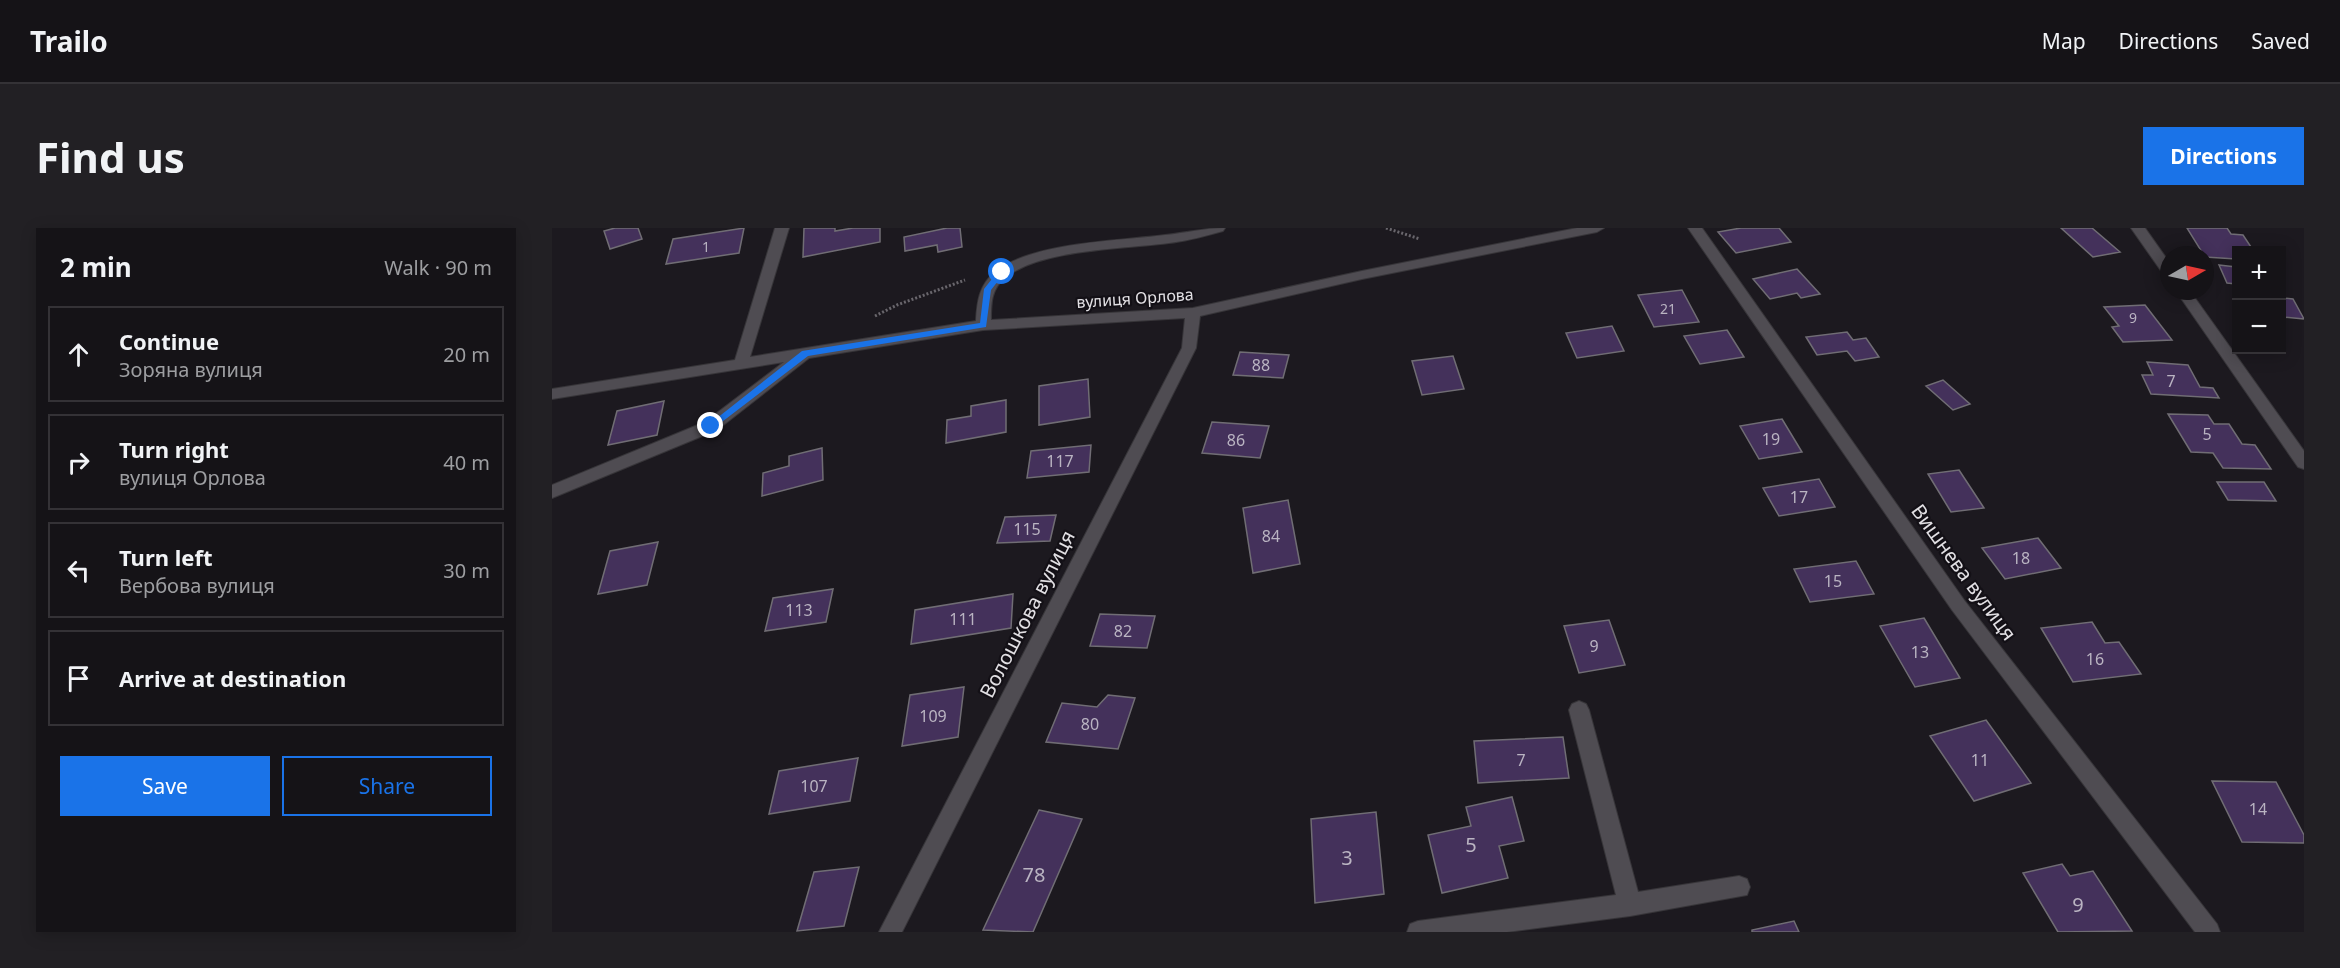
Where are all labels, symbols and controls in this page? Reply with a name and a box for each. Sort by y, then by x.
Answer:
text: Trailo [30,22,108,60]
text: Map [2042,27,2086,55]
text: Directions [2119,27,2218,55]
text: Saved [2251,27,2310,55]
button: Directions [2143,127,2304,185]
text: Find us [36,128,185,185]
house number: 1 [702,237,710,256]
north arrow [2160,246,2214,300]
map controls [2232,246,2286,354]
button: + [2232,246,2286,300]
text: 2 min [60,249,132,285]
text: Walk · 90 m [384,254,492,281]
route start [988,258,1014,284]
street label: вулиця Орлова [1076,283,1194,313]
house number: 21 [1660,299,1676,318]
button: − [2232,300,2286,354]
house number: 9 [2129,308,2137,327]
text: Continue [119,326,219,356]
icon: ahead [62,338,95,371]
text: 20 m [443,341,490,368]
house number: 88 [1252,354,1270,376]
text: Зоряна вулиця [119,356,263,383]
house number: 7 [2166,370,2176,392]
route end [697,412,723,438]
house number: 5 [2202,423,2212,445]
house number: 19 [1762,428,1780,450]
house number: 86 [1227,429,1245,451]
text: Turn right [119,434,229,464]
icon: right [62,446,95,479]
text: 40 m [443,449,490,476]
house number: 117 [1046,450,1074,472]
text: вулиця Орлова [119,464,266,491]
house number: 17 [1790,486,1808,508]
street label: Вишнева вулиця [1905,498,2023,646]
house number: 115 [1013,518,1041,540]
house number: 84 [1262,525,1280,547]
street label: Волошкова вулиця [973,526,1081,702]
text: Turn left [119,542,213,572]
house number: 18 [2012,547,2030,569]
icon: left [62,554,95,587]
text: 30 m [443,557,490,584]
house number: 15 [1824,570,1842,592]
text: Вербова вулиця [119,572,275,599]
house number: 113 [785,599,813,621]
house number: 111 [949,608,977,630]
house number: 82 [1114,620,1132,642]
house number: 9 [1589,635,1599,657]
house number: 13 [1911,641,1929,663]
house number: 16 [2086,648,2104,670]
icon: arrive [62,662,95,695]
text: Arrive at destination [119,663,346,693]
house number: 109 [919,705,947,727]
house number: 80 [1081,713,1099,735]
house number: 7 [1516,749,1526,771]
house number: 11 [1971,749,1989,771]
button: Save [60,756,270,816]
button: Share [282,756,492,816]
house number: 107 [800,775,828,797]
house number: 14 [2249,798,2267,820]
house number: 5 [1465,831,1477,858]
house number: 3 [1341,844,1353,871]
house number: 78 [1023,861,1045,888]
house number: 9 [2072,891,2084,918]

